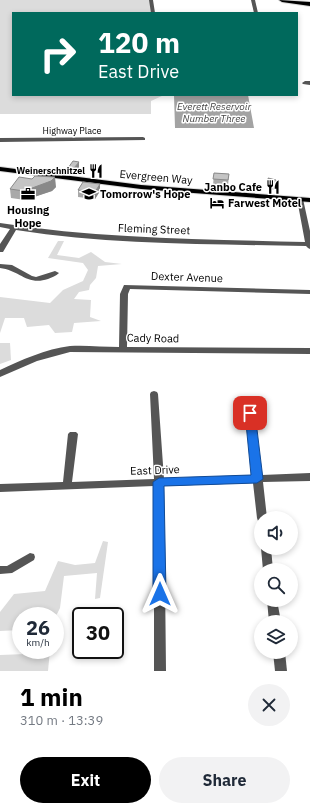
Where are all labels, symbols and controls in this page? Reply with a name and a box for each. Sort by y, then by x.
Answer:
text: 120 m [98,24,180,61]
icon: right [32,28,84,80]
text: East Drive [98,60,179,83]
water label: Everett Reservoir Number Three [177,100,251,125]
street label: Highway Place [43,125,101,136]
restaurant icon: Weinerschnitzel [88,163,104,179]
place label: Weinerschnitzel [17,165,85,176]
street label: Evergreen Way [119,167,194,187]
restaurant icon: Janbo Cafe [265,179,281,195]
place label: Janbo Cafe [204,180,262,194]
office icon: Housing Hope [20,186,36,202]
school or university icon: Tomorrow's Hope [81,186,97,202]
place label: Tomorrow's Hope [100,187,190,201]
hotel icon: Farwest Motel [209,195,225,211]
place label: Farwest Motel [228,196,302,210]
place label: Housing Hope [7,203,50,230]
street label: Fleming Street [118,221,191,237]
street label: Dexter Avenue [151,269,223,285]
street label: Cady Road [127,331,179,345]
pin [233,396,267,430]
icon: arrive [239,402,261,424]
street label: East Drive [130,462,180,478]
map controls [254,511,298,659]
button: sound [254,511,298,555]
button: search [254,563,298,607]
position arrow [139,573,181,615]
speed limit sign: 30 [72,607,124,659]
text: 26 [26,614,50,641]
button: layers [254,615,298,659]
text: km/h [26,636,50,649]
text: 1 min [20,681,83,713]
button: close [248,684,290,726]
text: 310 m · 13:39 [20,712,103,729]
button: Exit [20,757,151,803]
button: Share [159,757,290,803]

